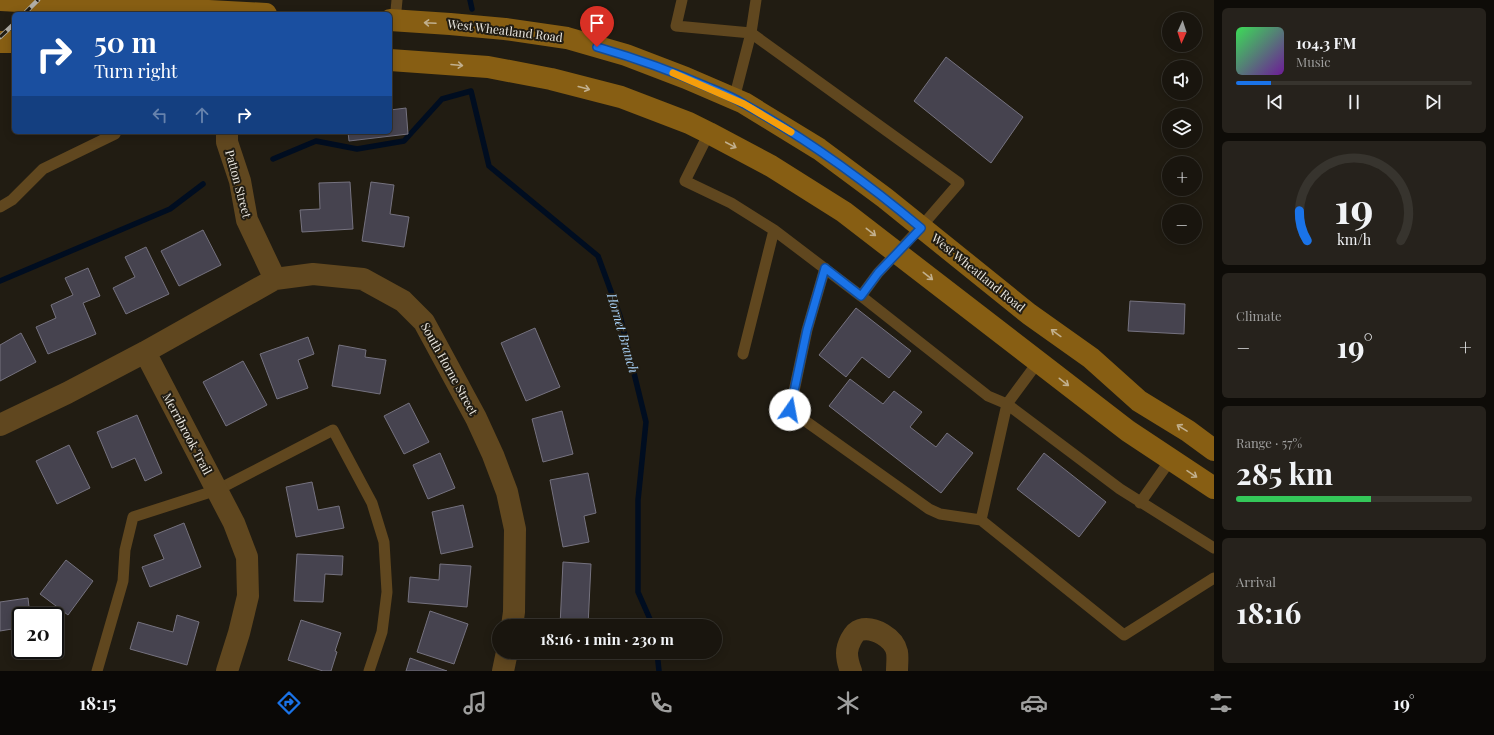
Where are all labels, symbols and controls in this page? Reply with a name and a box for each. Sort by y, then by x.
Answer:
pin [580,6,614,47]
icon: arrive [586,12,608,34]
north arrow [1162,12,1202,52]
map controls [1162,12,1202,244]
street label: West Wheatland Road [446,15,564,45]
one-way arrow [424,19,437,26]
text: 50 m [94,23,157,60]
icon: right [28,28,80,80]
text: 104.3 FM [1296,33,1356,53]
text: Music [1296,53,1331,70]
text: Turn right [94,59,177,83]
button: sound [1162,60,1202,100]
one-way arrow [450,61,463,68]
one-way arrow [578,85,591,92]
icon: previous [1264,91,1286,113]
icon: pause [1343,91,1365,113]
icon: next [1422,91,1444,113]
icon: left [149,104,171,126]
icon: ahead [191,104,213,126]
icon: right [233,104,255,126]
button: layers [1162,108,1202,148]
one-way arrow [725,142,737,149]
street label: Patton Street [222,148,256,220]
button: + [1162,156,1202,196]
text: 19 [1335,179,1373,234]
button: − [1162,204,1202,244]
one-way arrow [865,228,876,237]
street label: West Wheatland Road [928,229,1029,315]
text: km/h [1337,229,1372,248]
one-way arrow [922,272,933,281]
water label: Hornet Branch [604,290,643,375]
text: Climate [1236,307,1282,324]
street label: South Horne Street [418,319,482,418]
text: 19° [1337,326,1373,366]
one-way arrow [1051,329,1062,337]
text: − [1236,332,1250,362]
text: + [1459,332,1472,362]
one-way arrow [1058,377,1069,386]
position arrow [769,389,811,431]
street label: Merribrook Trail [160,390,216,478]
one-way arrow [1176,423,1188,431]
text: Range · 57% [1236,434,1302,451]
text: 285 km [1236,453,1333,493]
one-way arrow [1186,470,1197,478]
text: Arrival [1236,573,1276,590]
text: 18:16 [1236,592,1301,632]
speed limit sign: 20 [12,607,64,659]
text: 18:16 · 1 min · 230 m [540,629,674,649]
icon: directions [275,689,303,717]
icon: music [461,689,489,717]
icon: phone [647,689,675,717]
icon: climate [834,689,862,717]
icon: car [1020,689,1048,717]
icon: filters [1207,689,1235,717]
text: 18:15 [79,691,116,715]
text: 19° [1393,691,1415,715]

